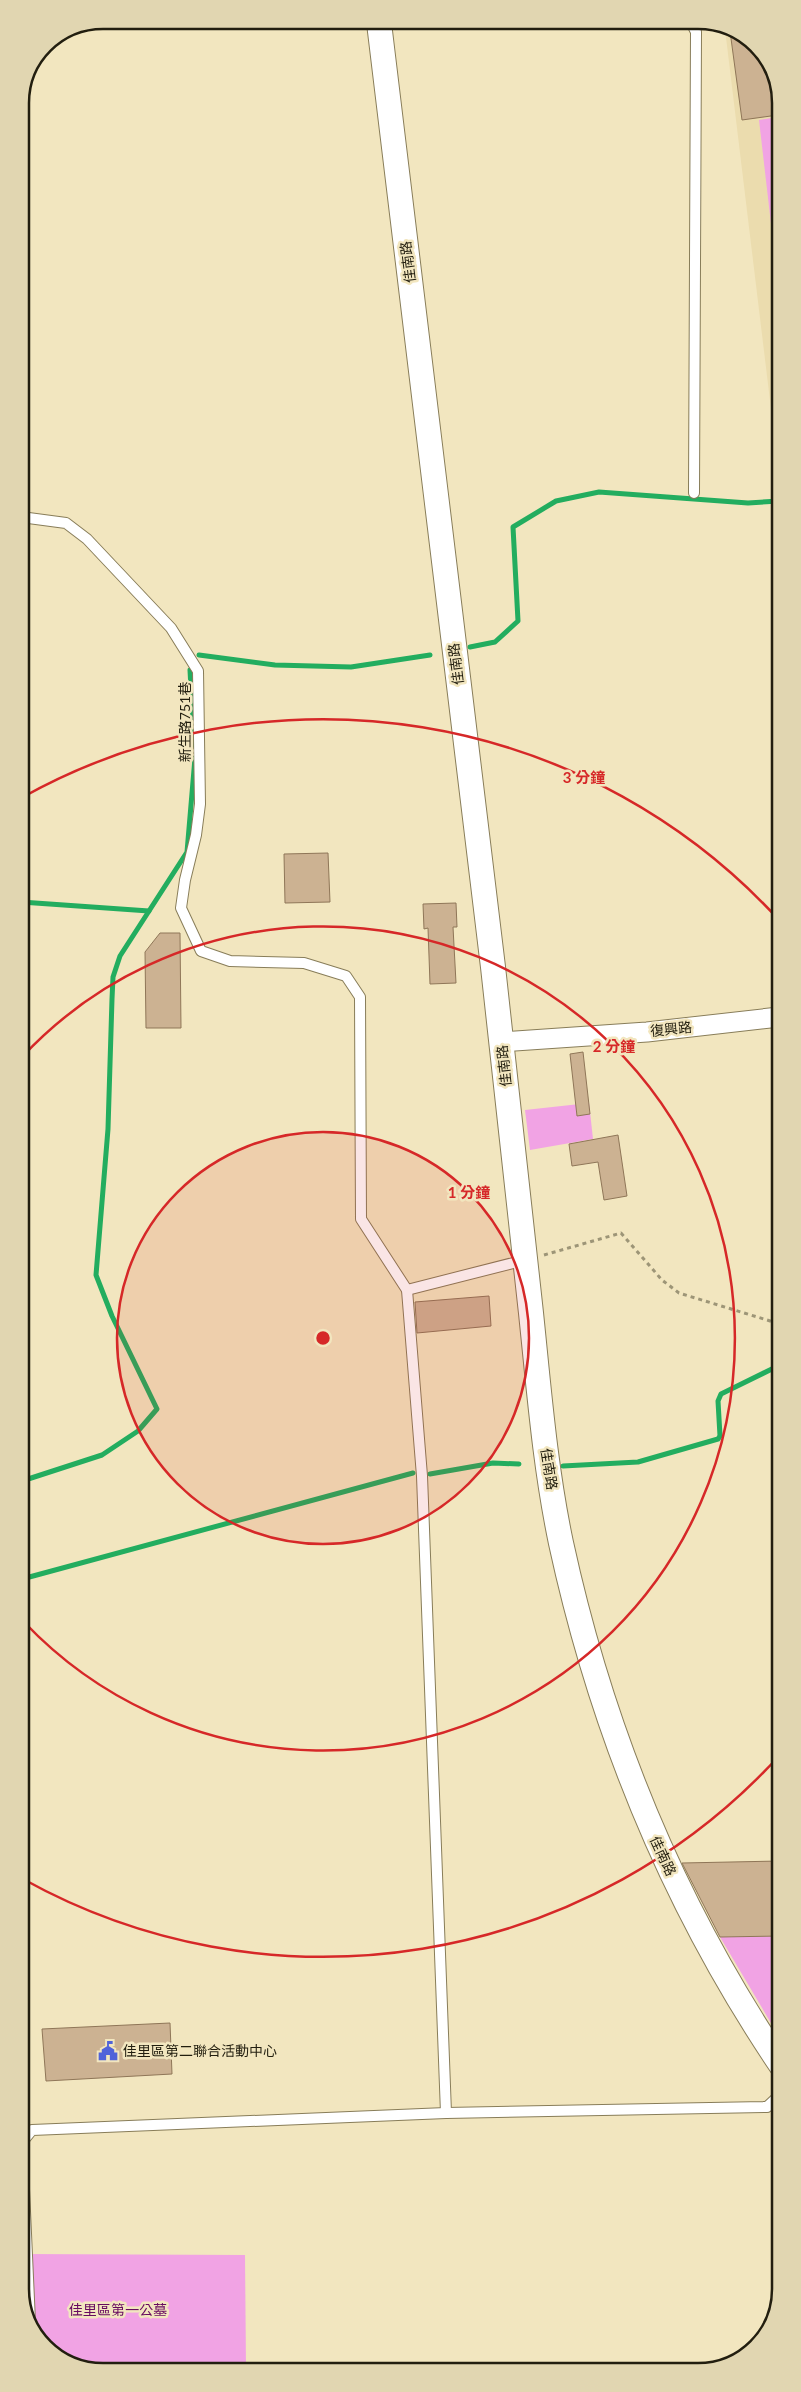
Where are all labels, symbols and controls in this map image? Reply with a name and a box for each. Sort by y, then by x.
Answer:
street label: 佳南路 [397,240,418,284]
street label: 佳南路 [445,642,466,686]
street label: 新生路751巷 [176,682,193,762]
text: 3 分鐘 [563,768,605,786]
street label: 復興路 [649,1018,693,1039]
text: 2 分鐘 [593,1037,635,1055]
street label: 佳南路 [493,1044,514,1088]
text: 1 分鐘 [448,1183,490,1201]
centre of rings [314,1329,332,1347]
street label: 佳南路 [538,1447,561,1491]
street label: 佳南路 [647,1833,680,1878]
public building icon: 佳里區第二聯合活動中心 [97,2040,119,2062]
place label: 佳里區第二聯合活動中心 [123,2042,277,2059]
park label: 佳里區第一公墓 [69,2301,167,2318]

